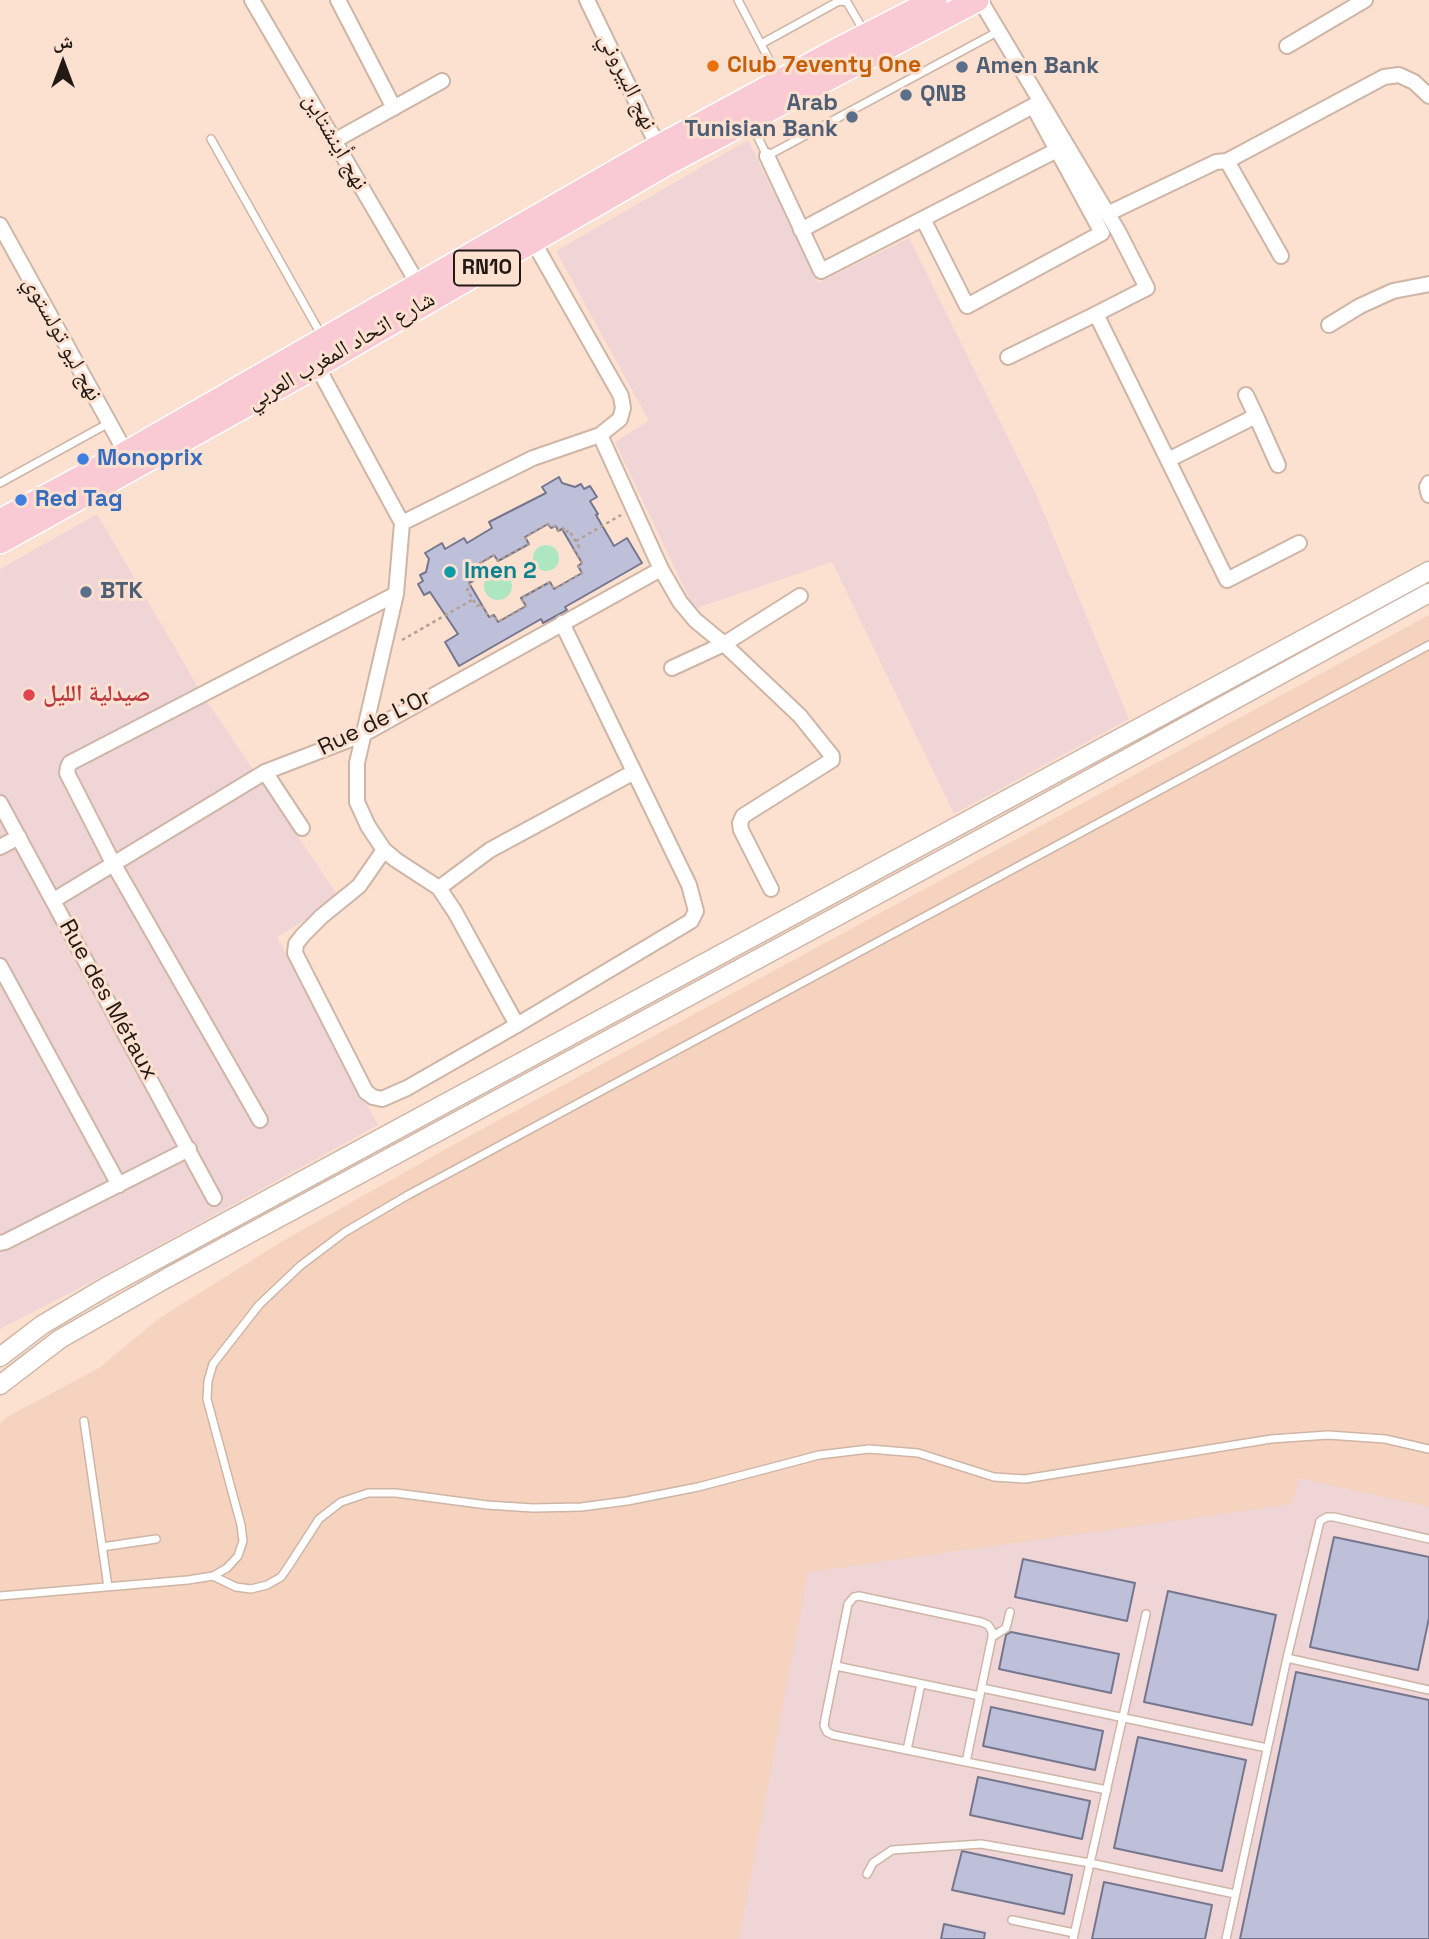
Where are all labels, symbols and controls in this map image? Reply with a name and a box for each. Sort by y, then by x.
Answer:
north arrow [28,28,98,98]
text: ش [53,29,73,54]
street label: نهج البيروني [592,29,662,135]
place label: Club 7eventy One [727,52,921,80]
place label: Amen Bank [976,53,1099,81]
marker: Club 7eventy One [705,58,721,74]
marker: Amen Bank [954,59,970,75]
place label: QNB [920,81,966,109]
marker: QNB [898,87,914,103]
street label: نهج أينشتاين [296,89,374,195]
place label: Arab Tunisian Bank [684,90,838,144]
marker: Arab Tunisian Bank [844,109,860,125]
road number: RN10 [454,250,520,286]
street label: نهج ليو تولستوي [16,272,108,406]
street label: شارع اتحاد المغرب العربي [242,286,440,416]
place label: Monoprix [97,445,203,473]
marker: Monoprix [75,451,91,467]
place label: Red Tag [35,486,123,514]
marker: Red Tag [13,492,29,508]
place label: Imen 2 [464,558,537,586]
marker: Imen 2 [442,564,458,580]
place label: BTK [100,578,143,606]
marker: BTK [78,584,94,600]
place label: صيدلية الليل [43,681,150,709]
street label: Rue de L'Or [314,684,436,762]
marker: صيدلية الليل [21,687,37,703]
street label: Rue des Métaux [53,915,163,1085]

